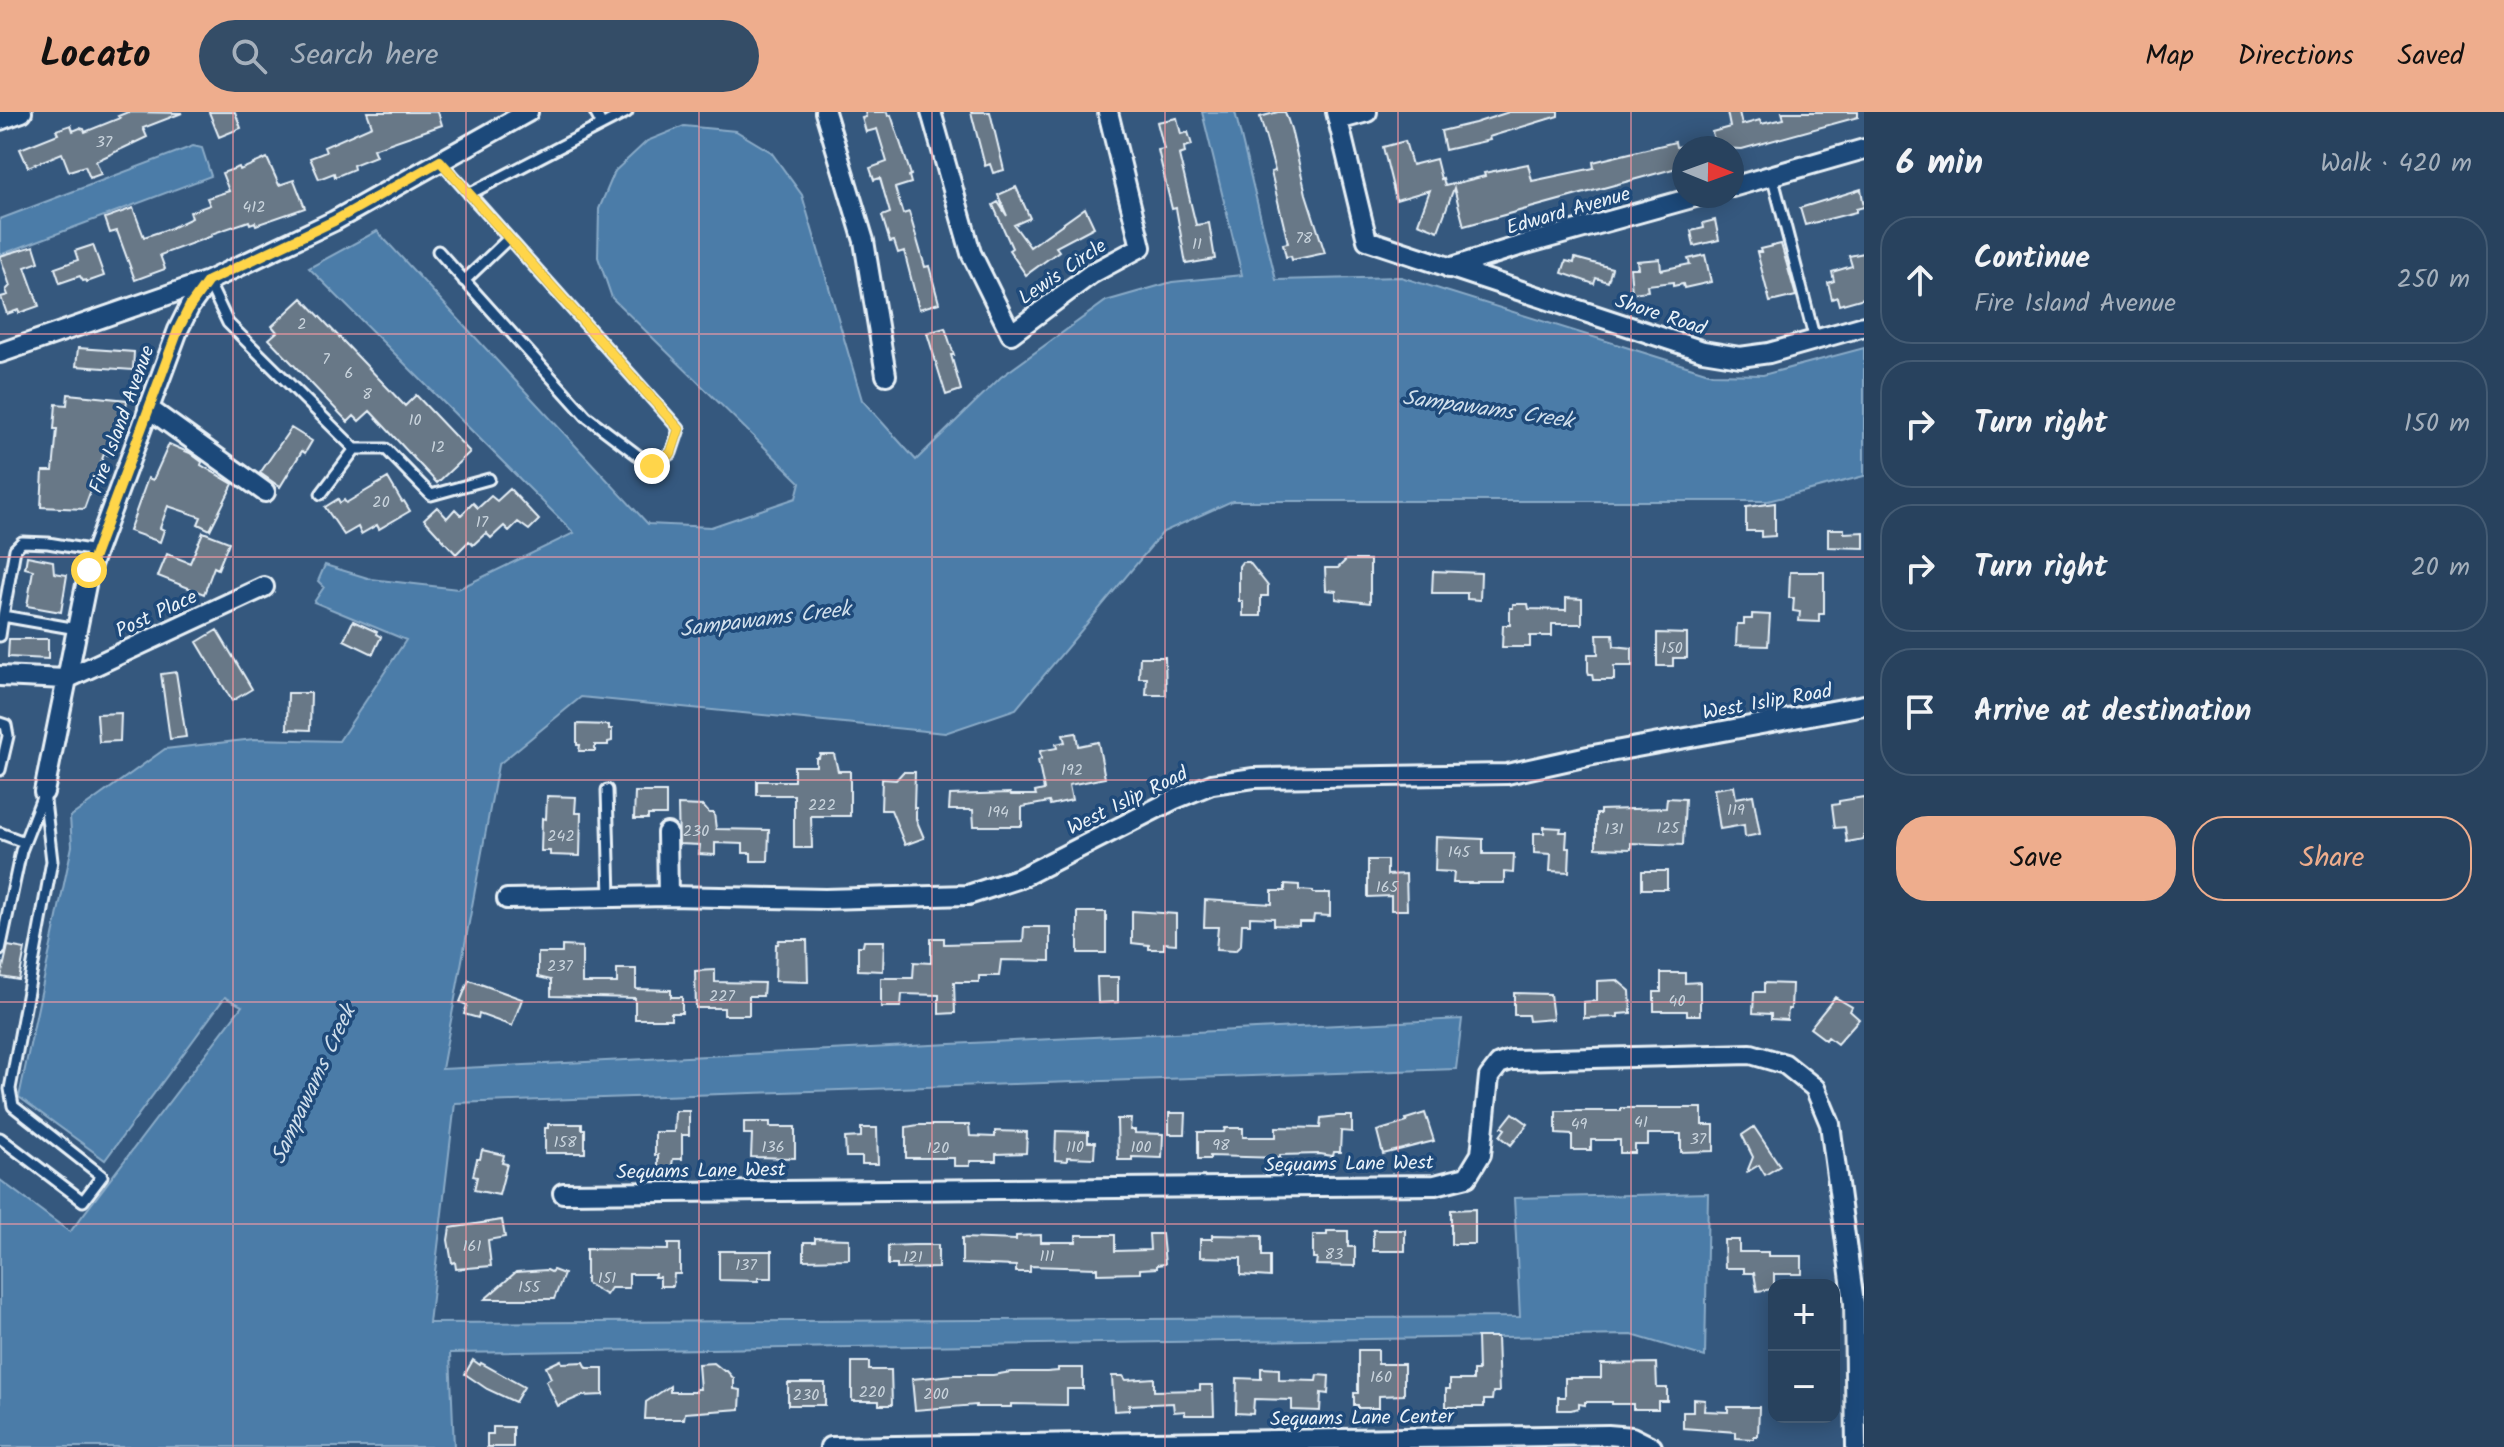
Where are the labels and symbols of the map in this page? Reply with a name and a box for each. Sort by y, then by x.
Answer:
house number: 37 [96,130,113,155]
north arrow [1672,136,1744,208]
street label: Edward Avenue [1503,179,1634,245]
house number: 412 [242,195,266,220]
house number: 78 [1295,226,1313,251]
street label: Lewis Circle [1012,231,1114,314]
house number: 11 [1192,232,1202,257]
street label: Shore Road [1611,286,1711,346]
house number: 2 [297,312,307,337]
street label: Fire Island Avenue [81,341,164,498]
house number: 7 [322,347,330,372]
house number: 6 [345,361,353,386]
water label: Sampawams Creek [1400,381,1579,440]
house number: 8 [362,382,372,407]
house number: 10 [408,408,422,433]
house number: 12 [431,435,445,460]
route end [634,448,670,484]
house number: 20 [372,490,390,515]
house number: 17 [476,510,489,535]
route start [71,552,107,588]
street label: Post Place [111,582,203,648]
water label: Sampawams Creek [678,592,856,648]
house number: 150 [1661,636,1683,661]
street label: West Islip Road [1700,676,1836,730]
house number: 192 [1061,758,1083,783]
street label: West Islip Road [1062,758,1195,845]
house number: 222 [808,793,836,818]
house number: 119 [1727,798,1745,823]
house number: 194 [987,800,1009,825]
house number: 125 [1657,816,1681,841]
house number: 131 [1604,817,1624,842]
house number: 230 [683,819,709,844]
house number: 242 [547,824,575,849]
house number: 145 [1448,840,1472,865]
house number: 165 [1376,875,1400,900]
house number: 237 [547,954,574,979]
house number: 227 [709,984,736,1009]
house number: 40 [1669,989,1685,1014]
water label: Sampawams Creek [262,996,368,1170]
house number: 41 [1634,1110,1648,1135]
house number: 49 [1571,1112,1588,1137]
house number: 37 [1690,1127,1707,1152]
house number: 158 [553,1130,577,1155]
house number: 98 [1212,1133,1230,1158]
house number: 136 [761,1135,785,1160]
house number: 110 [1066,1135,1084,1160]
house number: 100 [1130,1135,1152,1160]
house number: 120 [927,1136,949,1161]
street label: Sequams Lane West [1264,1148,1434,1182]
street label: Sequams Lane West [616,1155,786,1189]
house number: 161 [463,1234,481,1259]
house number: 83 [1325,1242,1343,1267]
house number: 111 [1039,1244,1055,1269]
house number: 121 [903,1245,923,1270]
house number: 137 [735,1253,757,1278]
house number: 151 [598,1266,616,1291]
house number: 155 [518,1275,542,1300]
house number: 160 [1370,1365,1392,1390]
house number: 220 [859,1380,885,1405]
house number: 200 [923,1382,949,1407]
house number: 230 [793,1383,819,1408]
street label: Sequams Lane Center [1270,1401,1455,1437]

